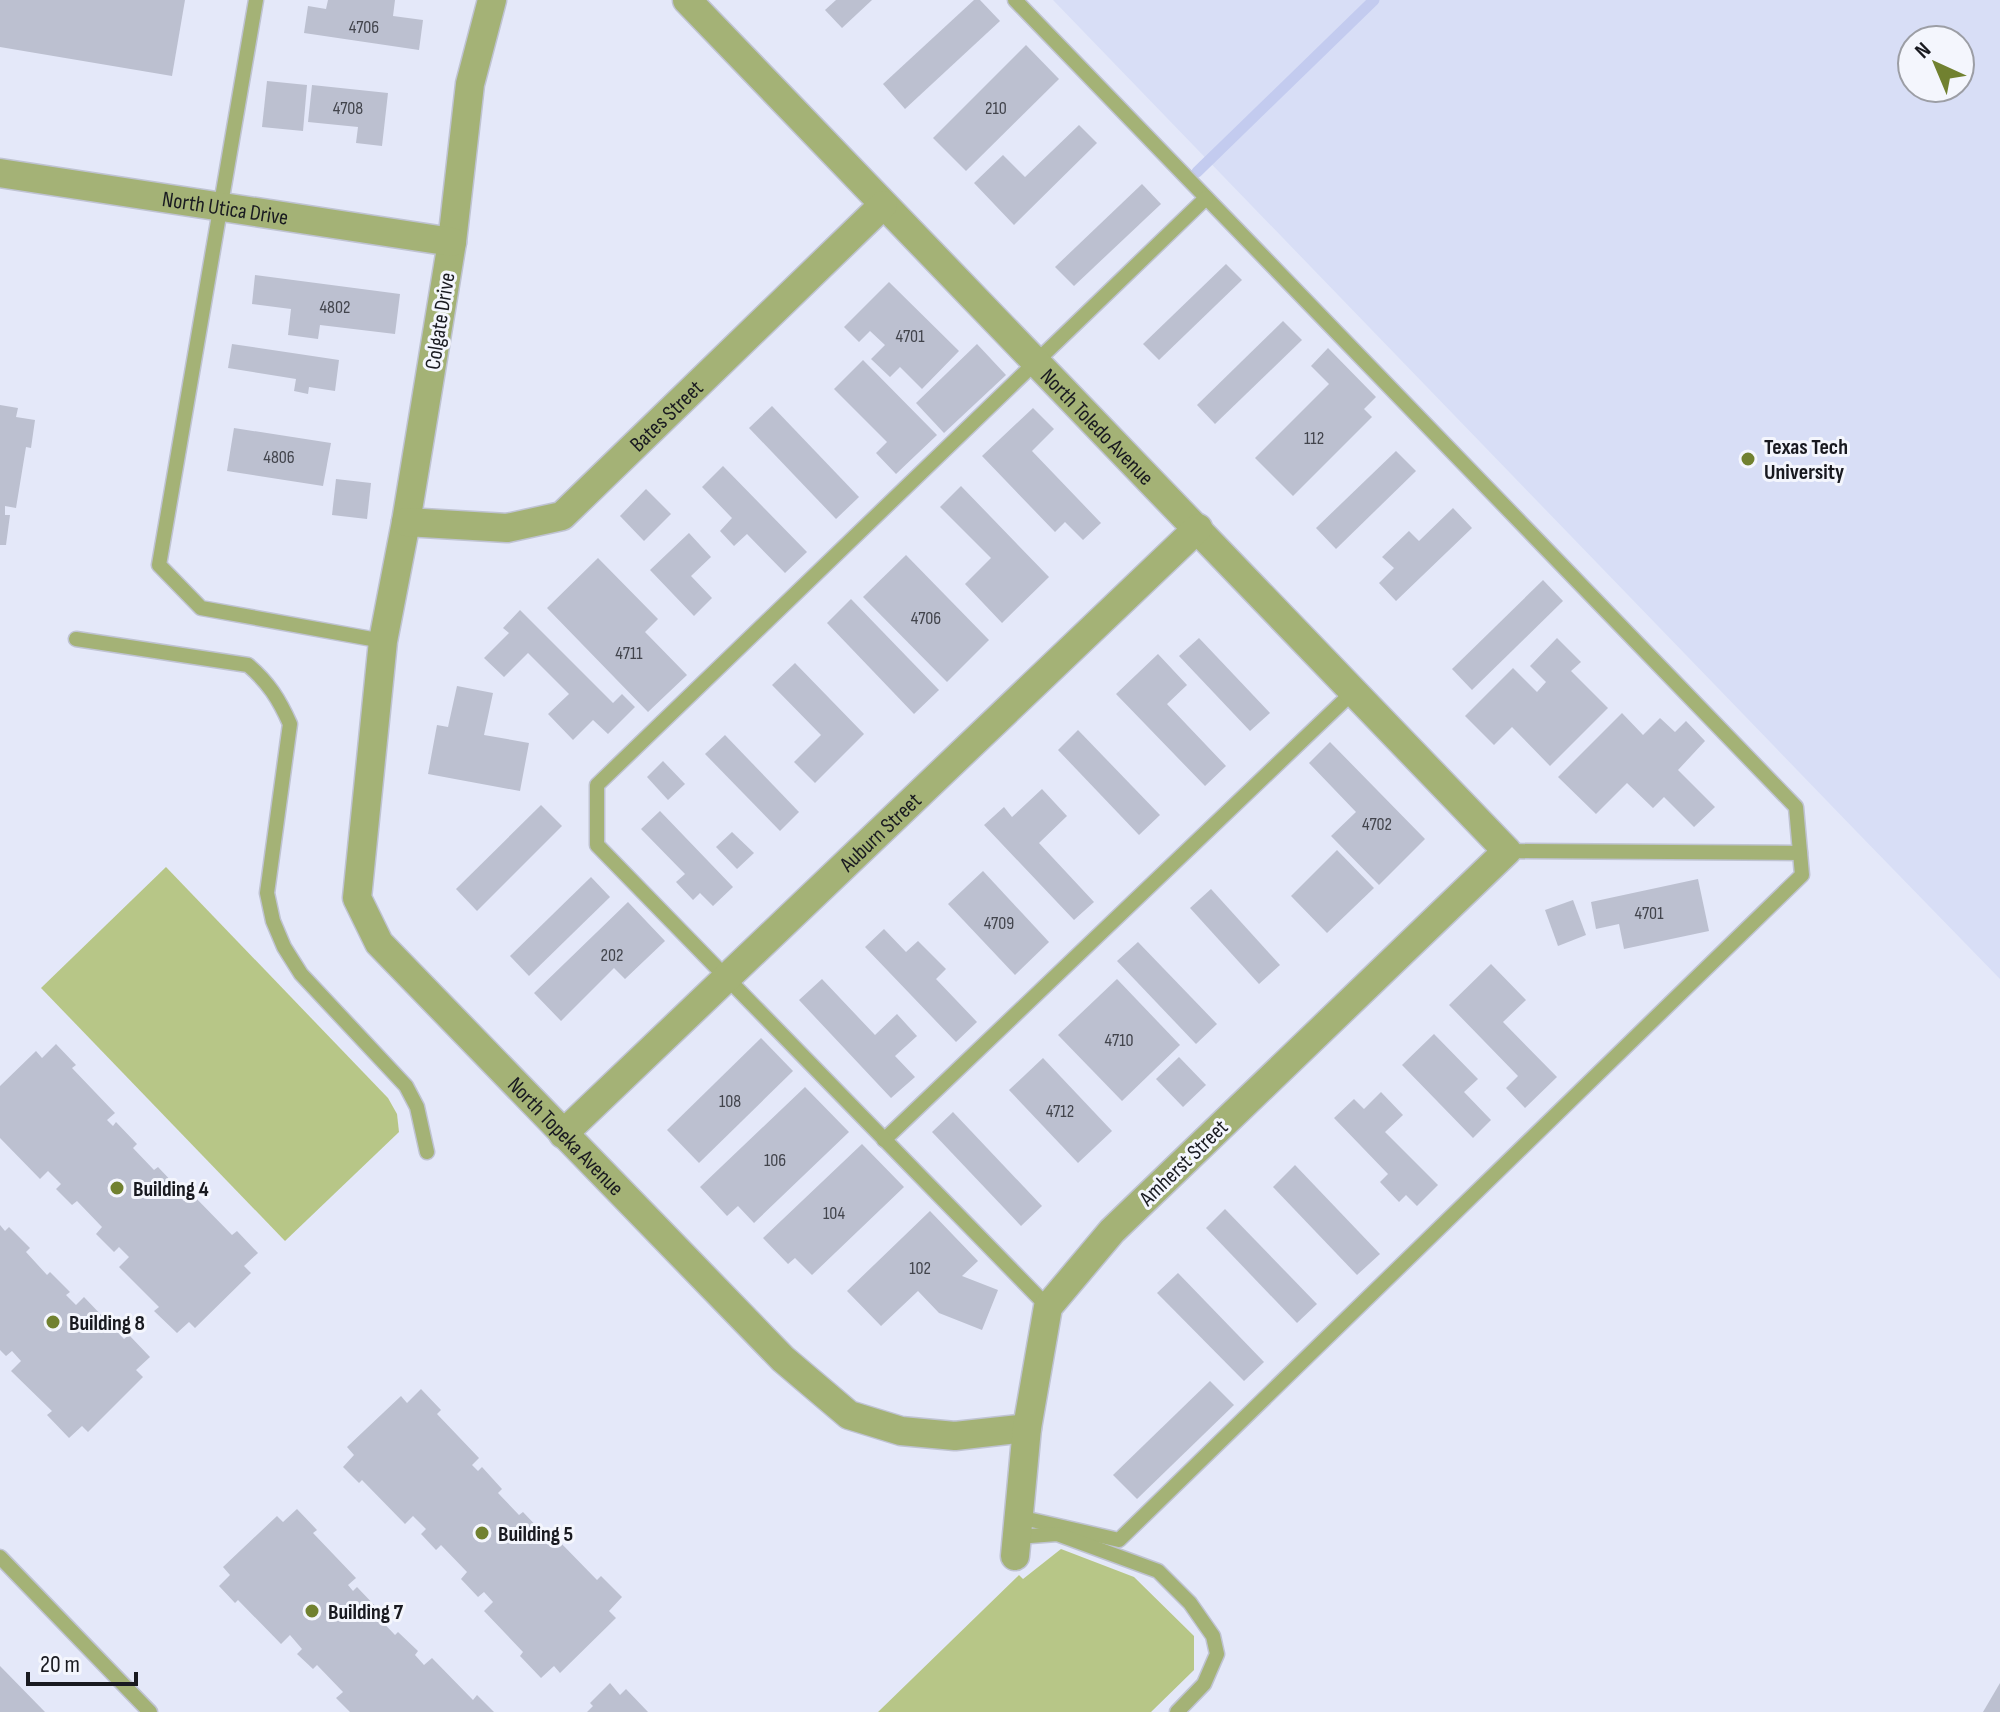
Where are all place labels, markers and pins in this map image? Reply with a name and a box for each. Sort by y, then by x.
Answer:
place label: Texas Tech University [1764,434,1848,486]
marker: Texas Tech University [1739,450,1757,468]
place label: Building 4 [133,1176,209,1203]
marker: Building 4 [108,1179,126,1197]
place label: Building 8 [69,1310,145,1337]
marker: Building 8 [44,1313,62,1331]
place label: Building 5 [498,1521,573,1548]
marker: Building 5 [473,1524,491,1542]
place label: Building 7 [328,1599,404,1626]
marker: Building 7 [303,1602,321,1620]

